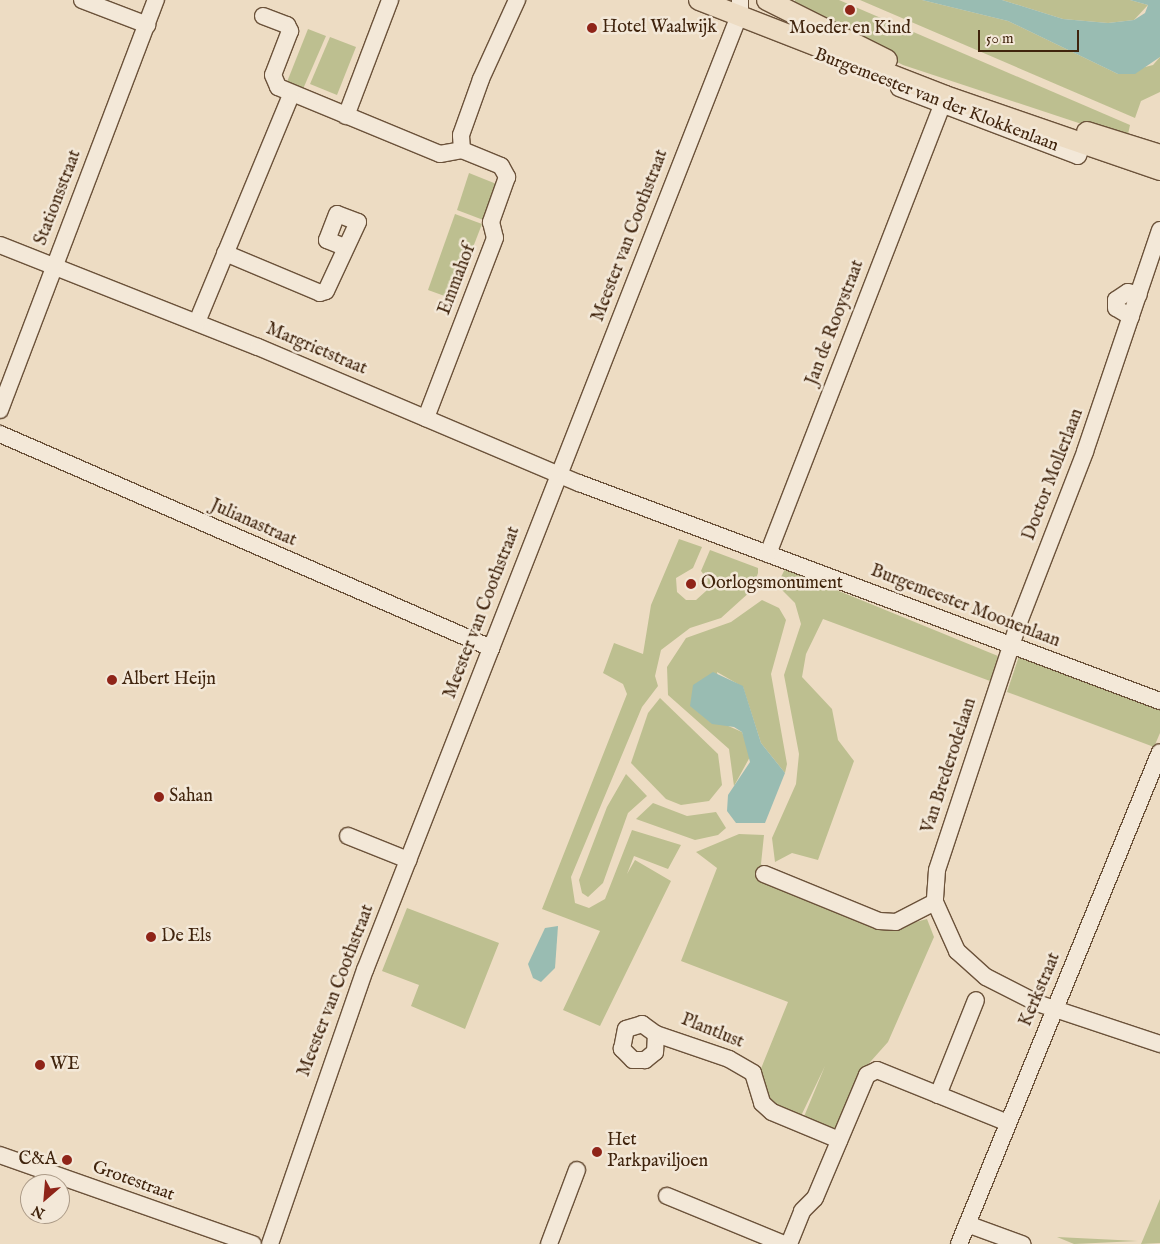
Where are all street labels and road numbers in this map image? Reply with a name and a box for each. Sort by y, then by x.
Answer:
street label: Burgemeester van der Klokkenlaan [811,44,1061,158]
street label: Stationsstraat [31,147,87,249]
street label: Meester van Coothstraat [588,147,674,325]
street label: Emmahof [435,242,481,318]
street label: Jan de Rooystraat [802,257,870,389]
street label: Margrietstraat [262,319,370,381]
street label: Doctor Mollerlaan [1019,406,1089,544]
street label: Julianastraat [207,495,299,553]
street label: Meester van Coothstraat [440,524,526,702]
street label: Burgemeester Moonenlaan [867,561,1063,653]
street label: Van Brederodelaan [918,696,982,836]
street label: Meester van Coothstraat [294,902,380,1080]
street label: Kerkstraat [1016,950,1066,1030]
street label: Plantlust [678,1010,746,1054]
street label: Grotestraat [89,1157,177,1207]

